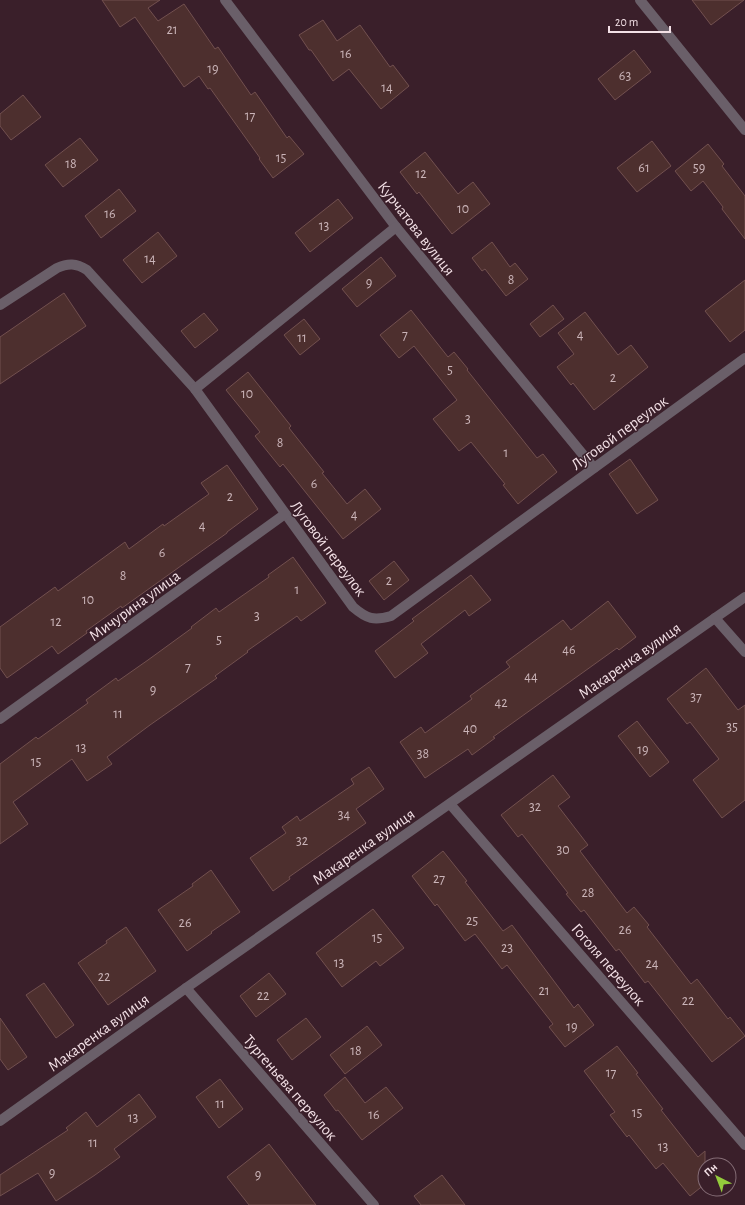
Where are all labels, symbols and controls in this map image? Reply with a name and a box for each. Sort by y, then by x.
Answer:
scale bar [609,8,670,34]
text: 20 m [615,16,638,28]
house number: 21 [166,23,178,37]
house number: 16 [340,47,352,61]
house number: 19 [207,62,219,76]
house number: 63 [619,69,631,83]
house number: 14 [381,81,393,95]
house number: 17 [245,109,255,123]
house number: 15 [276,151,286,165]
house number: 18 [65,157,77,171]
house number: 61 [638,161,650,175]
house number: 59 [693,161,705,175]
house number: 12 [415,167,427,181]
street label: Курчатова вулиця [374,179,458,279]
house number: 10 [457,202,469,216]
house number: 16 [104,207,116,221]
house number: 13 [319,219,330,233]
house number: 14 [144,252,156,266]
house number: 8 [508,273,514,287]
house number: 9 [366,276,372,290]
house number: 7 [402,328,408,342]
house number: 4 [577,328,584,342]
house number: 11 [297,331,307,345]
house number: 5 [447,363,453,377]
house number: 2 [610,371,616,385]
house number: 10 [241,387,253,401]
street label: Луговой переулок [568,392,672,474]
house number: 3 [465,412,471,426]
house number: 8 [277,436,283,450]
house number: 1 [504,446,508,460]
house number: 6 [311,477,317,491]
house number: 2 [227,490,233,504]
street label: Луговой переулок [286,498,370,600]
house number: 4 [351,508,358,522]
house number: 4 [199,519,206,533]
house number: 6 [159,546,165,560]
street label: Мичурина улица [86,567,184,645]
house number: 8 [120,569,126,583]
house number: 2 [386,574,392,588]
house number: 1 [295,583,299,597]
house number: 10 [82,593,94,607]
house number: 3 [254,609,260,623]
house number: 12 [50,615,62,629]
street label: Макаренка вулиця [576,620,684,703]
house number: 5 [216,633,222,647]
house number: 46 [562,643,576,657]
house number: 7 [185,660,191,674]
house number: 44 [524,670,538,684]
house number: 9 [150,683,156,697]
house number: 37 [690,690,702,704]
house number: 42 [494,696,508,710]
house number: 11 [113,707,123,721]
house number: 35 [726,720,738,734]
house number: 40 [463,722,477,736]
house number: 13 [76,741,87,755]
house number: 19 [637,743,649,757]
house number: 38 [417,747,429,761]
house number: 15 [31,755,41,769]
house number: 32 [529,800,541,814]
street label: Макаренка вулиця [310,806,418,889]
house number: 34 [338,808,351,822]
house number: 32 [296,834,308,848]
house number: 30 [556,843,570,857]
house number: 27 [433,872,445,886]
house number: 28 [581,886,595,900]
house number: 25 [466,914,478,928]
house number: 26 [179,916,191,930]
street label: Гоголя переулок [568,920,649,1010]
house number: 26 [619,923,631,937]
house number: 15 [372,931,382,945]
house number: 23 [501,941,513,955]
house number: 13 [334,956,345,970]
house number: 24 [645,957,659,971]
house number: 22 [98,970,110,984]
house number: 21 [538,984,550,998]
house number: 22 [257,989,269,1003]
street label: Макаренка вулиця [45,991,153,1076]
house number: 22 [682,994,694,1008]
house number: 19 [566,1020,578,1034]
street label: Тургеньева переулок [240,1032,341,1145]
house number: 18 [350,1044,362,1058]
house number: 17 [606,1066,616,1080]
house number: 11 [215,1097,225,1111]
house number: 15 [632,1106,642,1120]
house number: 16 [368,1108,380,1122]
house number: 13 [128,1111,139,1125]
house number: 11 [88,1136,98,1150]
house number: 13 [658,1140,669,1154]
north arrow [697,1157,737,1197]
text: Пн [702,1161,719,1179]
house number: 9 [49,1166,55,1180]
house number: 9 [255,1168,261,1182]

